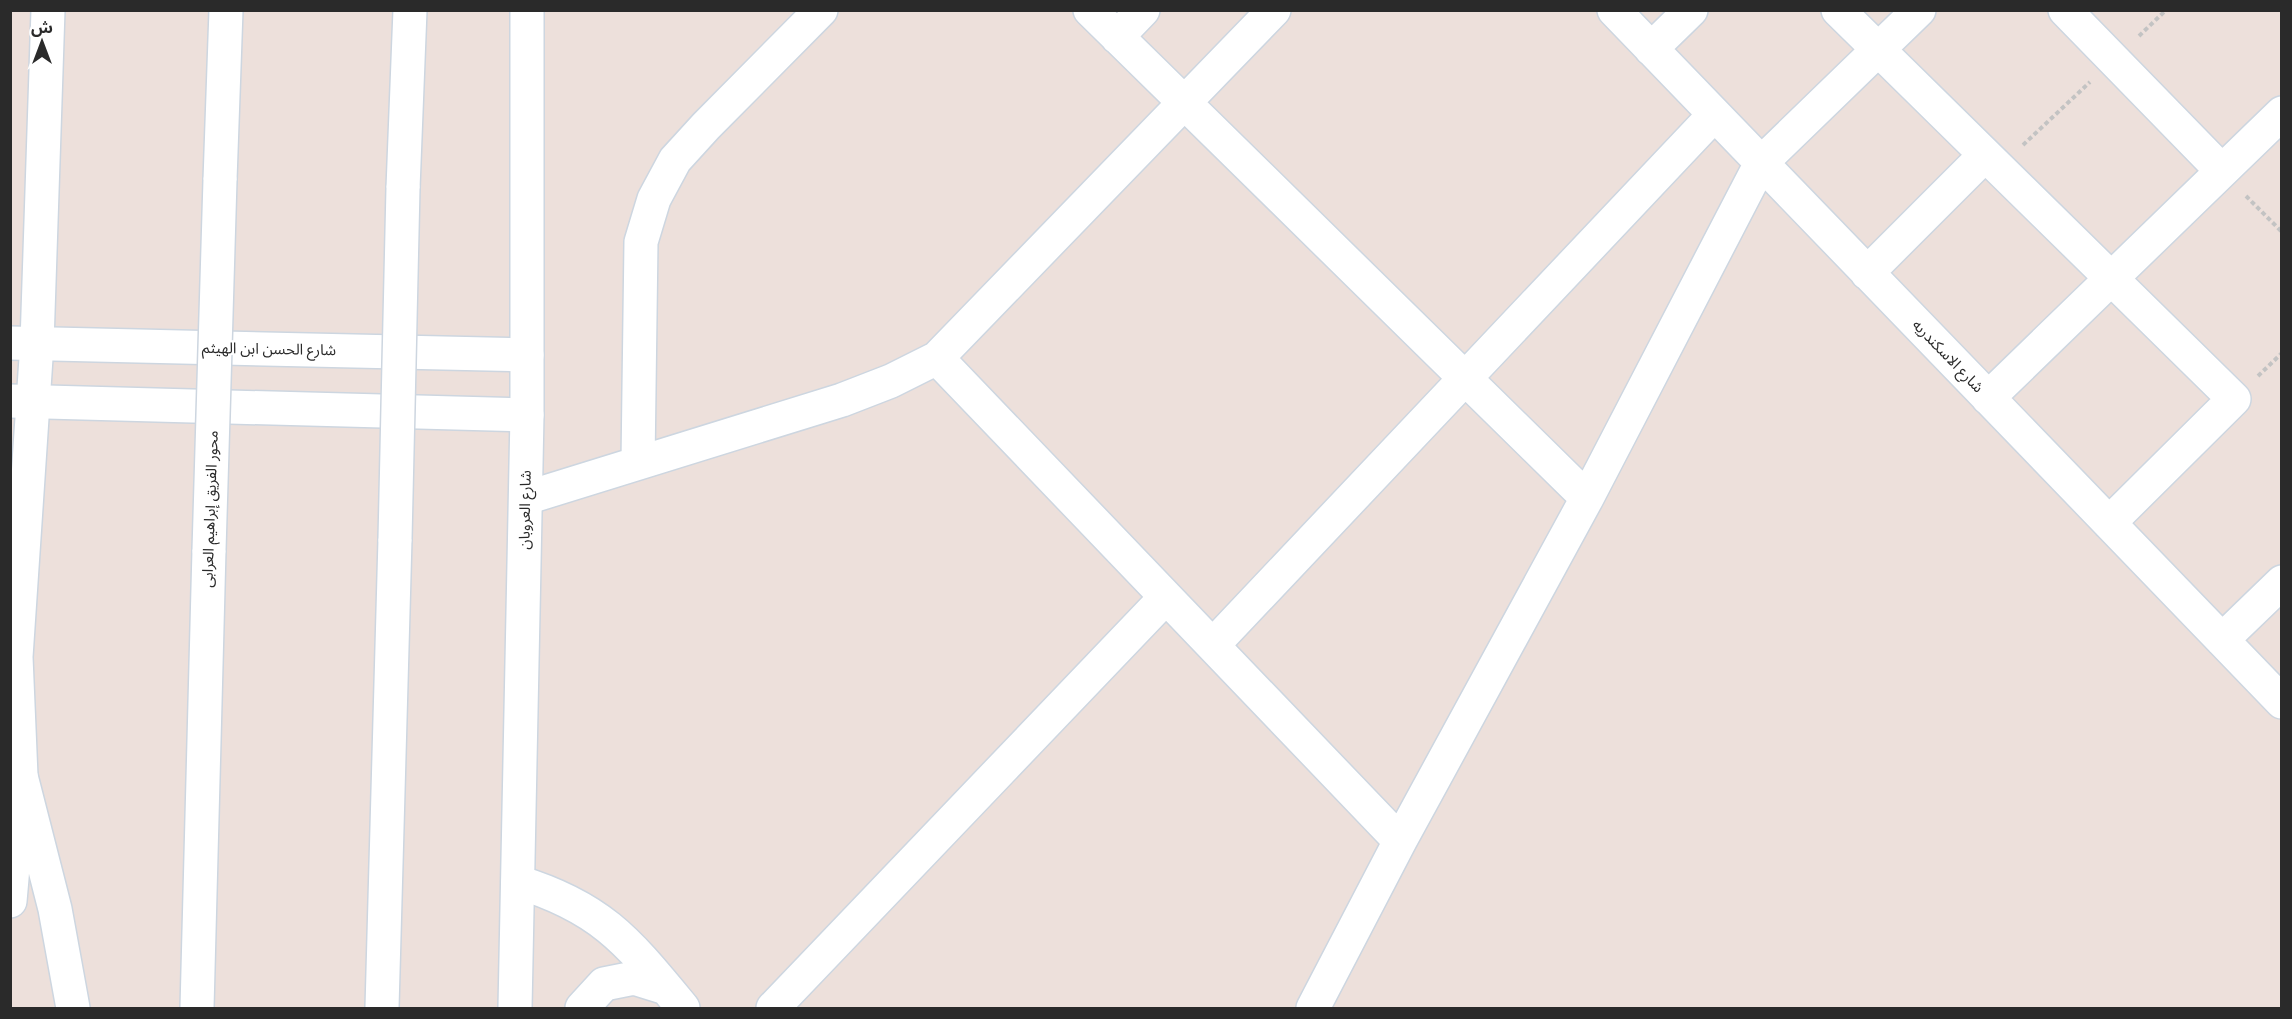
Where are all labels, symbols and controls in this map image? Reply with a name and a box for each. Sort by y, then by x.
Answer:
north arrow [12,12,72,72]
text: ش [31,18,53,37]
street label: شارع الاسكندريه [1907,316,1987,399]
street label: شارع الحسن ابن الهيثم [202,339,337,362]
street label: محور الفريق إبراهيم العرابى [198,430,224,588]
street label: شارع العروبان [515,470,538,550]

